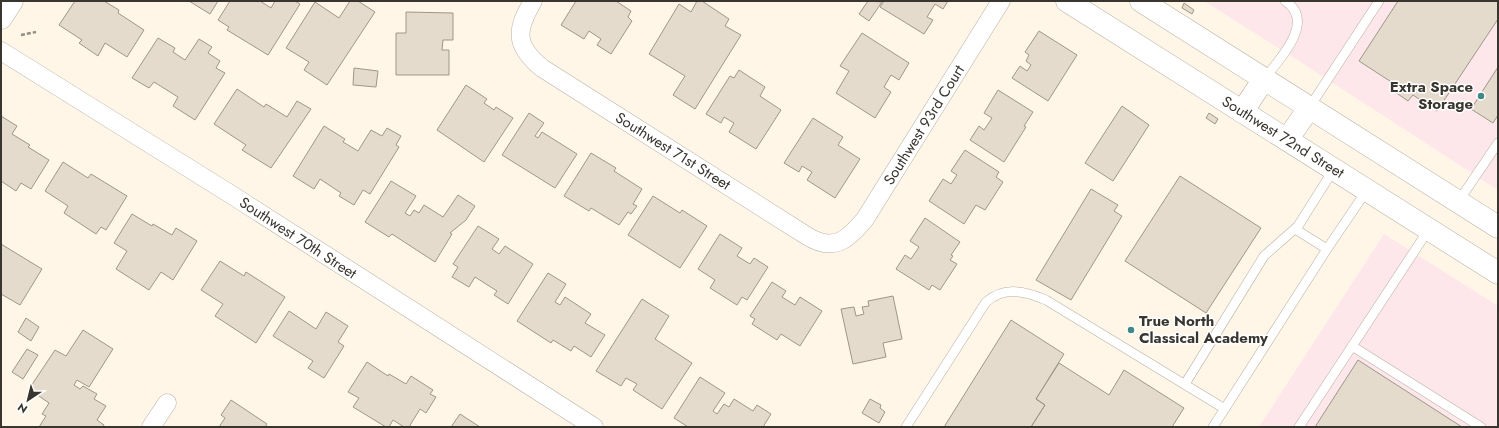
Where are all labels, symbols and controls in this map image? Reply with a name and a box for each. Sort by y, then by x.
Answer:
street label: Southwest 93rd Court [878,60,970,189]
place label: Extra Space Storage [1390,76,1473,115]
street label: Southwest 72nd Street [1218,90,1349,184]
marker: Extra Space Storage [1476,91,1486,101]
street label: Southwest 71st Street [611,107,735,196]
street label: Southwest 70th Street [235,192,361,285]
place label: True North Classical Academy [1139,310,1268,349]
marker: True North Classical Academy [1126,325,1136,335]
north arrow [8,380,48,420]
text: N [14,399,30,417]

